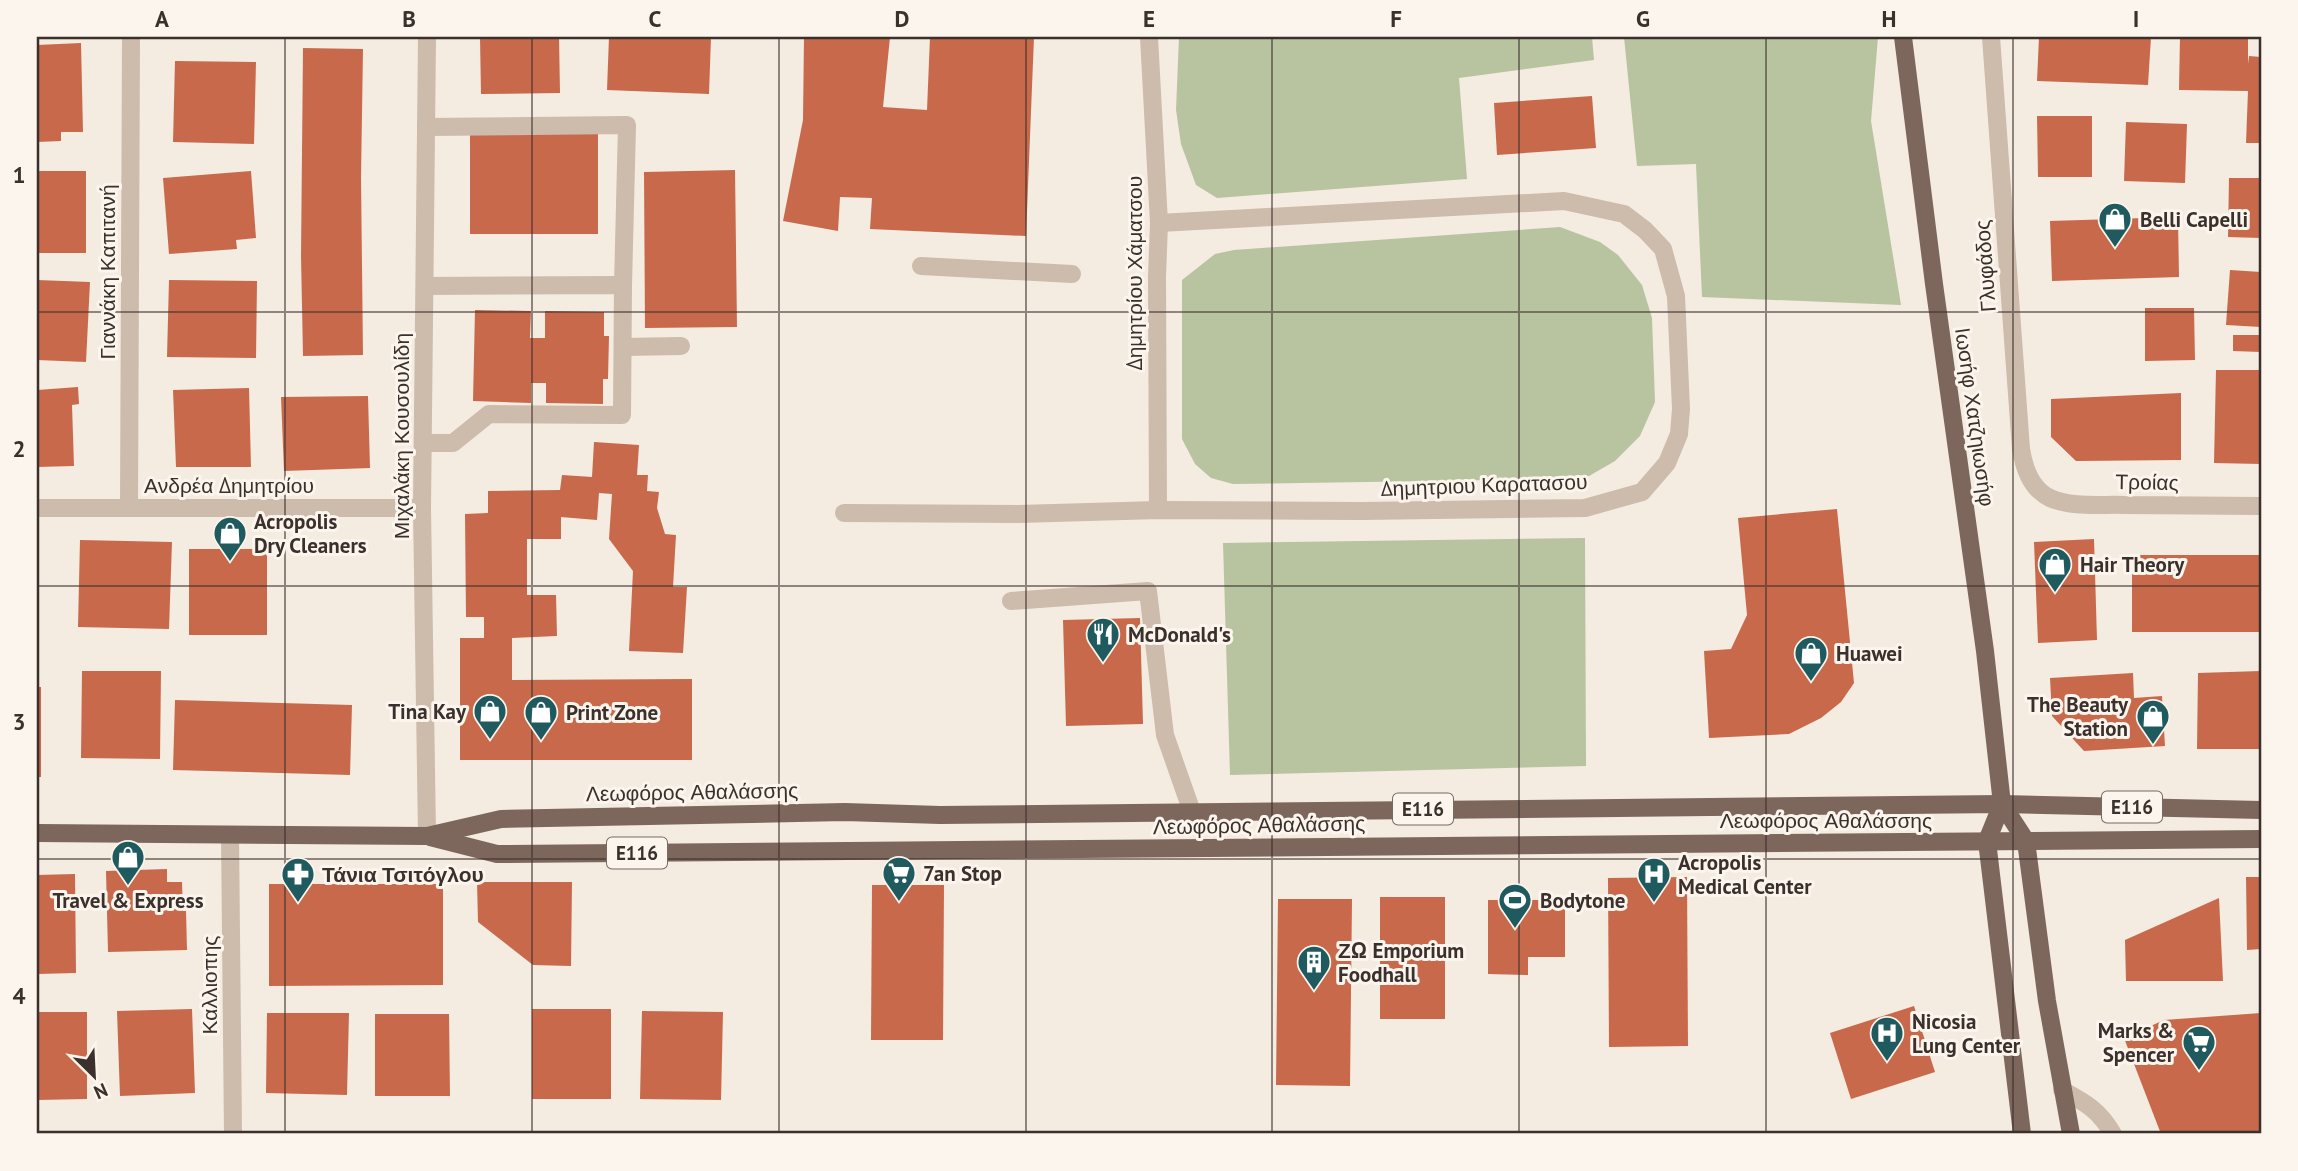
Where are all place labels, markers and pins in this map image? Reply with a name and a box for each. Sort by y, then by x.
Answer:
shop icon: Belli Capelli [2096,200,2134,249]
place label: Belli Capelli [2140,206,2248,233]
place label: Acropolis Dry Cleaners [254,508,367,559]
shop icon: Acropolis Dry Cleaners [211,514,249,563]
shop icon: Hair Theory [2036,545,2074,594]
place label: Hair Theory [2080,551,2185,578]
restaurant icon: McDonald's [1084,615,1122,664]
place label: McDonald's [1128,621,1231,648]
shop icon: Huawei [1792,634,1830,683]
place label: Huawei [1836,640,1903,667]
place label: The Beauty Station [2027,691,2129,742]
shop icon: Tina Kay [471,692,509,741]
shop icon: Print Zone [522,693,560,742]
shop icon: The Beauty Station [2134,697,2172,746]
place label: Tina Kay [388,698,467,725]
place label: Print Zone [566,699,658,726]
shop icon: Travel & Express [109,838,147,887]
place label: Acropolis Medical Center [1678,849,1812,900]
supermarket icon: 7an Stop [880,854,918,903]
pharmacy icon: Τάνια Τσιτόγλου [279,855,317,904]
hospital icon: Acropolis Medical Center [1635,855,1673,904]
place label: 7an Stop [923,860,1002,887]
place label: Τάνια Τσιτόγλου [322,861,484,888]
sports icon: Bodytone [1496,881,1534,930]
place label: Travel & Express [52,887,204,914]
place label: Bodytone [1540,887,1625,914]
place label: ΖΩ Emporium Foodhall [1338,937,1464,988]
building icon: ΖΩ Emporium Foodhall [1295,943,1333,992]
place label: Nicosia Lung Center [1912,1008,2021,1059]
hospital icon: Nicosia Lung Center [1868,1014,1906,1063]
place label: Marks & Spencer [2098,1017,2175,1068]
supermarket icon: Marks & Spencer [2180,1023,2218,1072]

